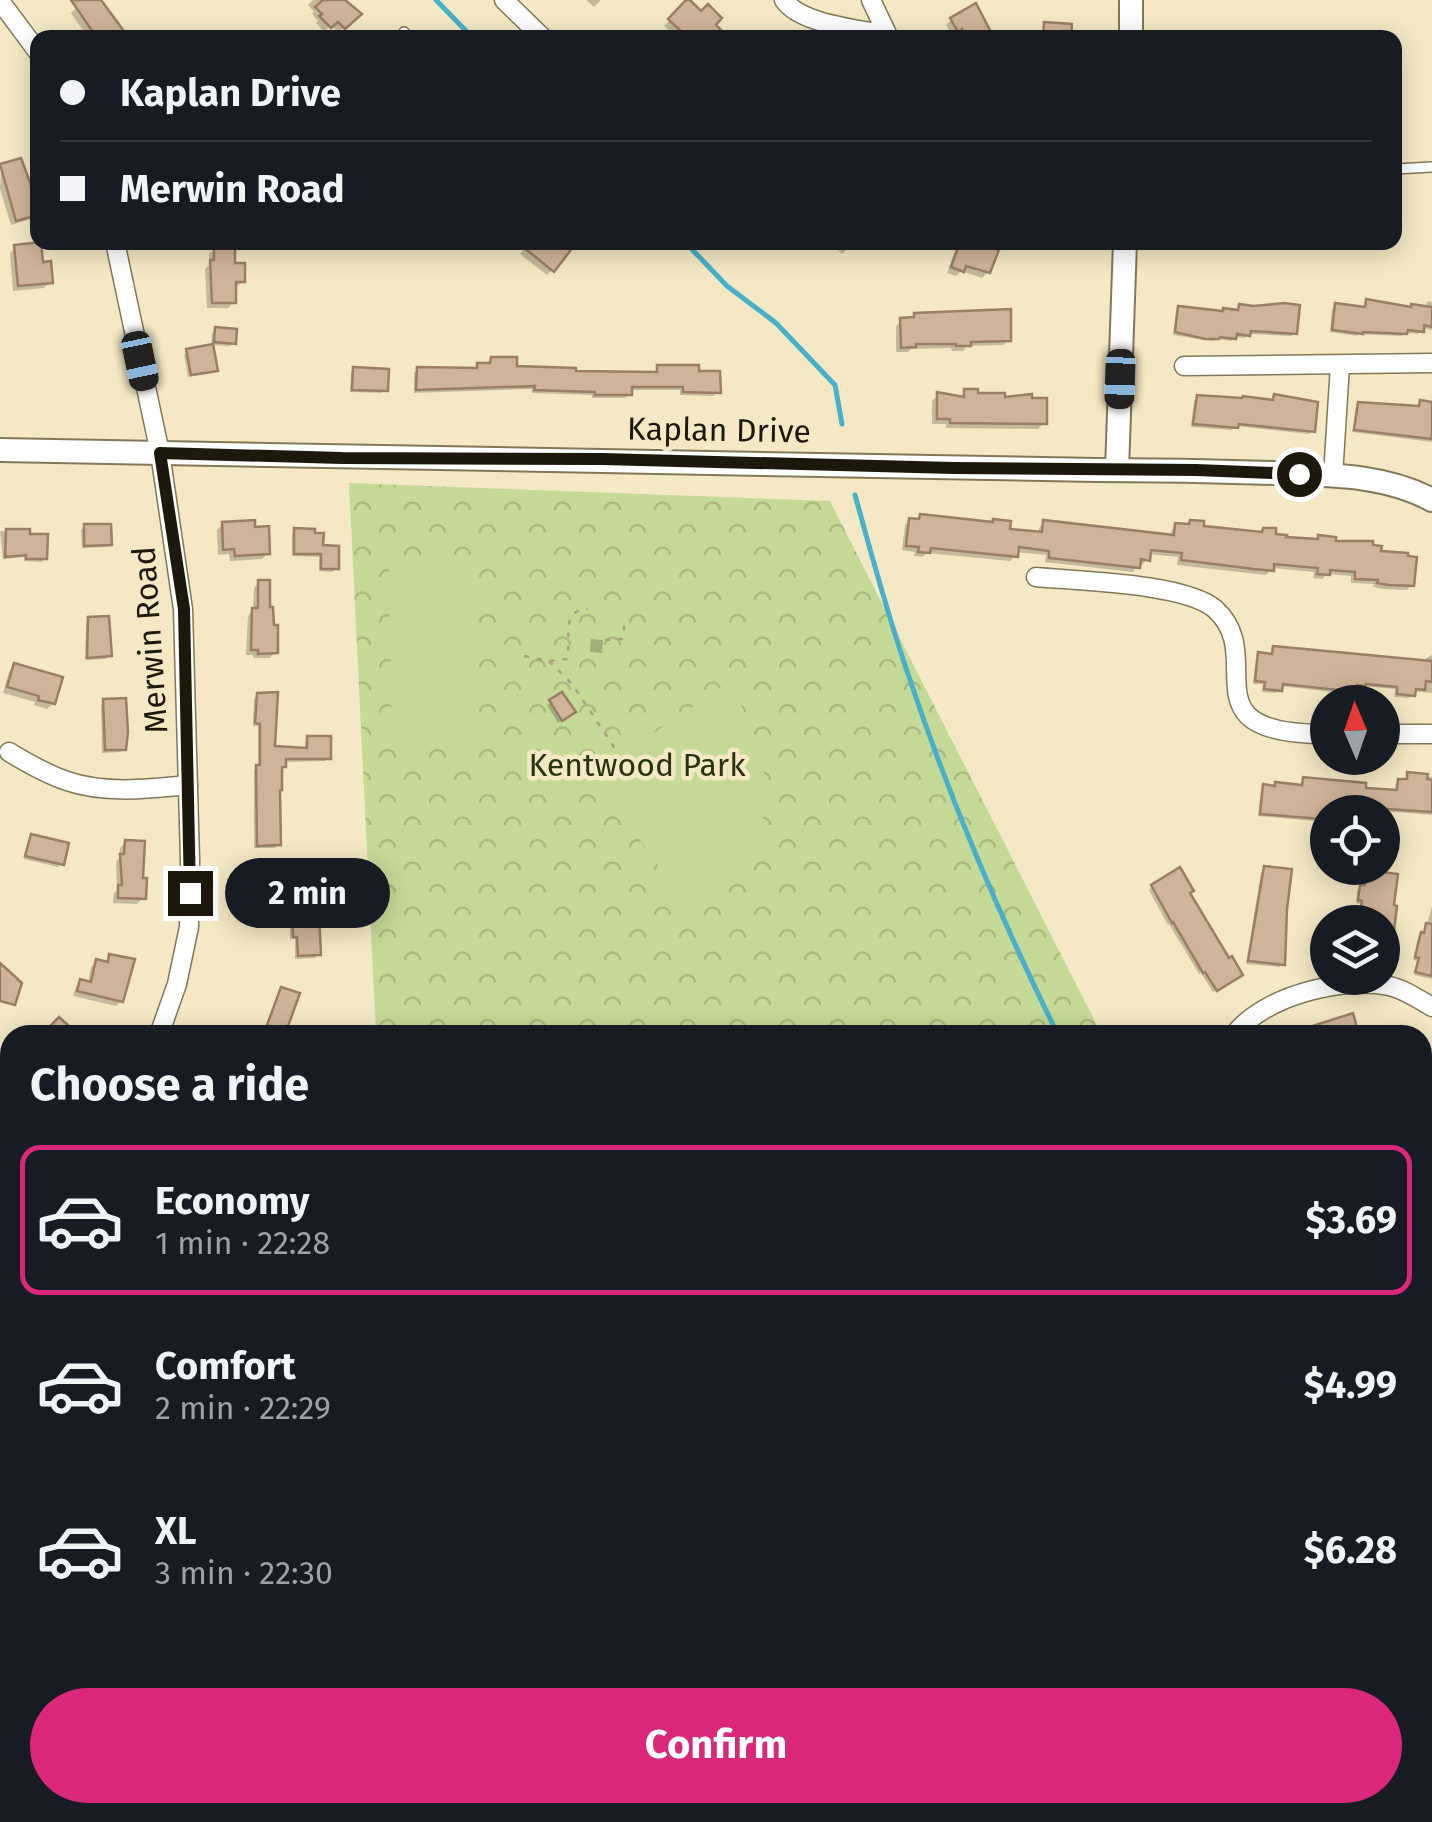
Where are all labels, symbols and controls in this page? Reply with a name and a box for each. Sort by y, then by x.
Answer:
text: Kaplan Drive [120,70,341,116]
text: Merwin Road [120,166,345,212]
car [119,329,161,393]
car [1104,348,1136,410]
street label: Kaplan Drive [627,409,811,451]
route start [1277,452,1322,497]
street label: Merwin Road [125,545,175,735]
north arrow [1310,685,1400,775]
map controls [1310,685,1400,995]
park label: Kentwood Park [528,746,746,784]
button: locate [1310,795,1400,885]
callout: 2 min [225,858,390,928]
route end [168,871,213,916]
text: 2 min [268,874,347,912]
button: layers [1310,905,1400,995]
text: Choose a ride [30,1058,309,1112]
icon: car [35,1175,125,1265]
text: Economy [155,1178,310,1224]
text: $3.69 [1305,1197,1397,1243]
text: 1 min · 22:28 [155,1224,330,1262]
icon: car [35,1340,125,1430]
text: Comfort [155,1343,296,1389]
text: $4.99 [1304,1362,1397,1408]
text: 2 min · 22:29 [155,1389,331,1427]
icon: car [35,1505,125,1595]
text: XL [155,1508,197,1554]
text: $6.28 [1304,1527,1397,1573]
text: 3 min · 22:30 [155,1554,333,1592]
button: Confirm [30,1688,1402,1803]

